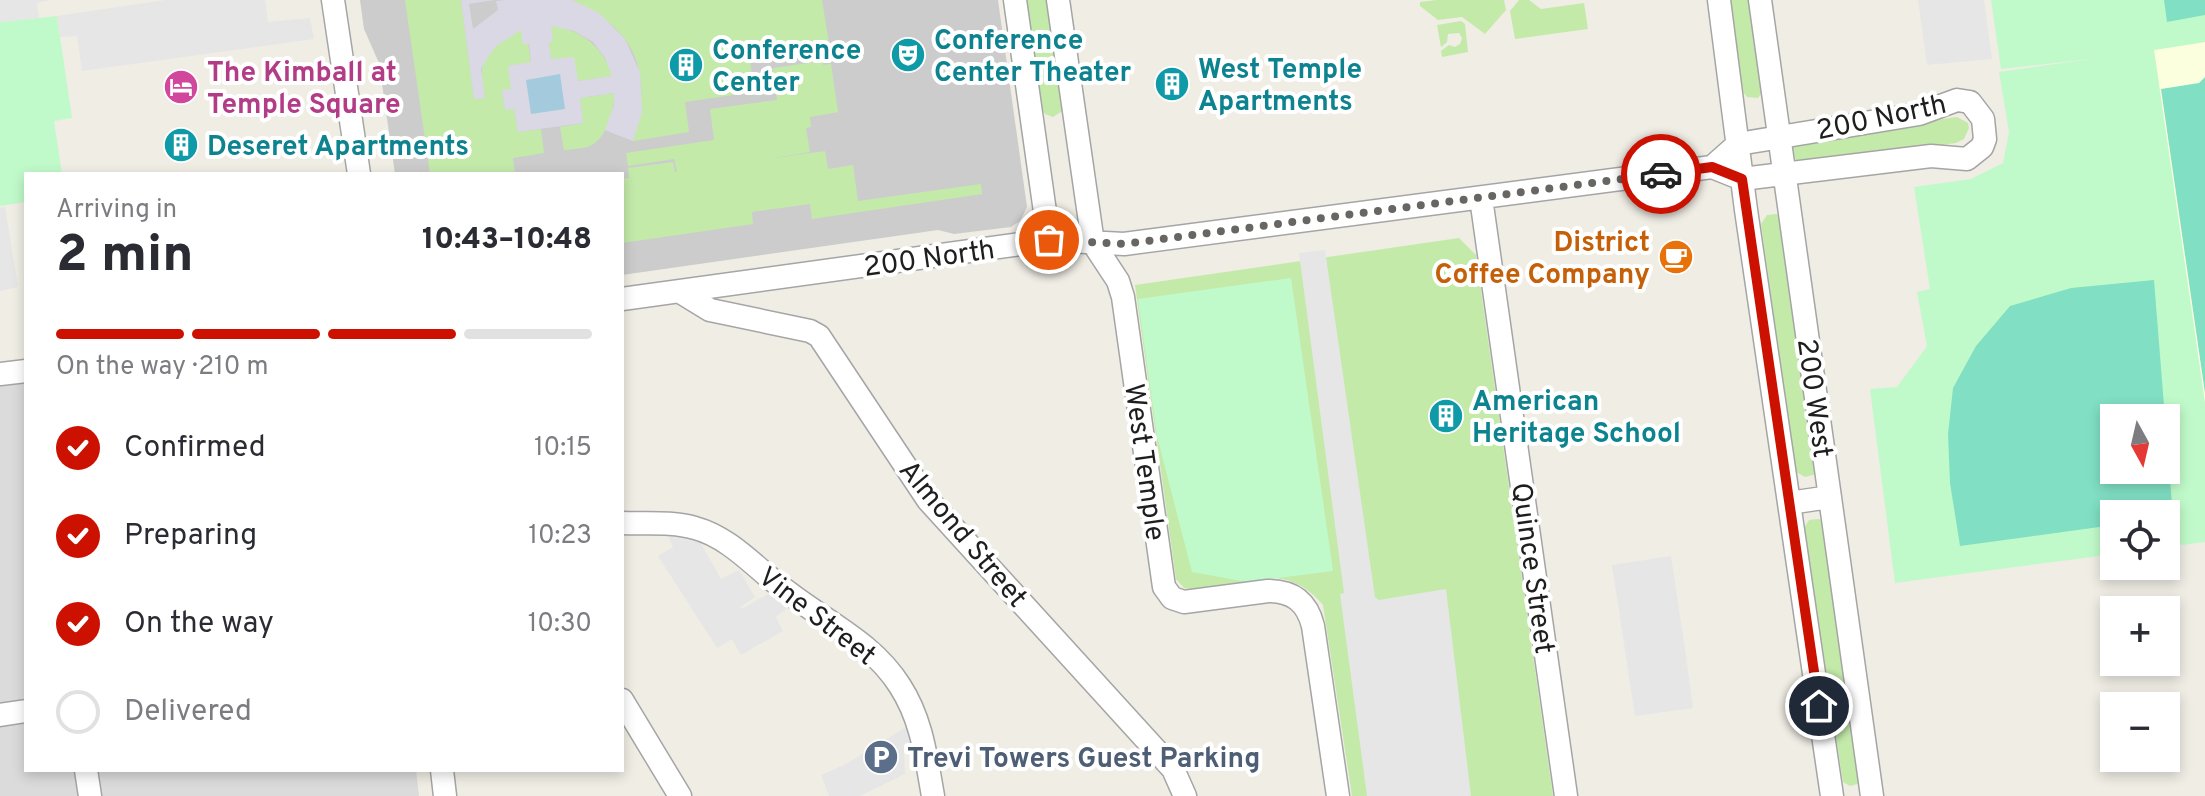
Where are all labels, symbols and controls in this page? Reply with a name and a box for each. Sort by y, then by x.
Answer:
place label: Conference Center Theater [934,24,1132,92]
place label: Conference Center [712,34,861,102]
theatre icon: Conference Center Theater [889,36,927,74]
building icon: Conference Center [667,46,705,84]
place label: West Temple Apartments [1198,53,1362,121]
place label: The Kimball at Temple Square [207,56,400,124]
building icon: West Temple Apartments [1153,65,1191,103]
hotel icon: The Kimball at Temple Square [162,68,200,106]
street label: 200 North [1813,88,1950,150]
building icon: Deseret Apartments [162,126,200,164]
place label: Deseret Apartments [207,130,469,166]
courier [1621,134,1701,214]
icon: car [1639,152,1683,196]
text: Arriving in [56,194,177,227]
pin [1015,206,1083,274]
icon: bag [1027,218,1071,262]
text: 10:43–10:48 [422,222,592,259]
text: 2 min [56,224,194,290]
place label: District Coffee Company [1435,226,1650,294]
street label: 200 North [862,233,997,287]
cafe icon: District Coffee Company [1657,238,1695,276]
street label: 200 West [1787,336,1839,460]
text: On the way · 210 m [56,351,269,384]
street label: West Temple [1114,382,1172,543]
place label: American Heritage School [1472,385,1681,453]
building icon: American Heritage School [1427,397,1465,435]
north arrow [2100,404,2180,484]
map controls [2100,404,2180,772]
icon: check [56,426,100,470]
text: Confirmed [124,430,266,467]
text: 10:15 [534,432,592,465]
street label: Almond Street [890,454,1034,616]
street label: Quince Street [1501,481,1561,656]
button: locate [2100,500,2180,580]
icon: check [56,514,100,558]
text: Preparing [124,518,257,555]
text: 10:23 [528,520,592,553]
street label: Vine Street [750,560,883,675]
button: + [2100,596,2180,676]
icon: check [56,602,100,646]
text: On the way [124,606,274,643]
text: 10:30 [528,608,592,641]
pin [1785,672,1853,740]
icon: home [1797,684,1841,728]
button: − [2100,692,2180,772]
text: Delivered [124,694,252,731]
parking icon: Trevi Towers Guest Parking [862,738,900,776]
place label: Trevi Towers Guest Parking [907,742,1260,778]

